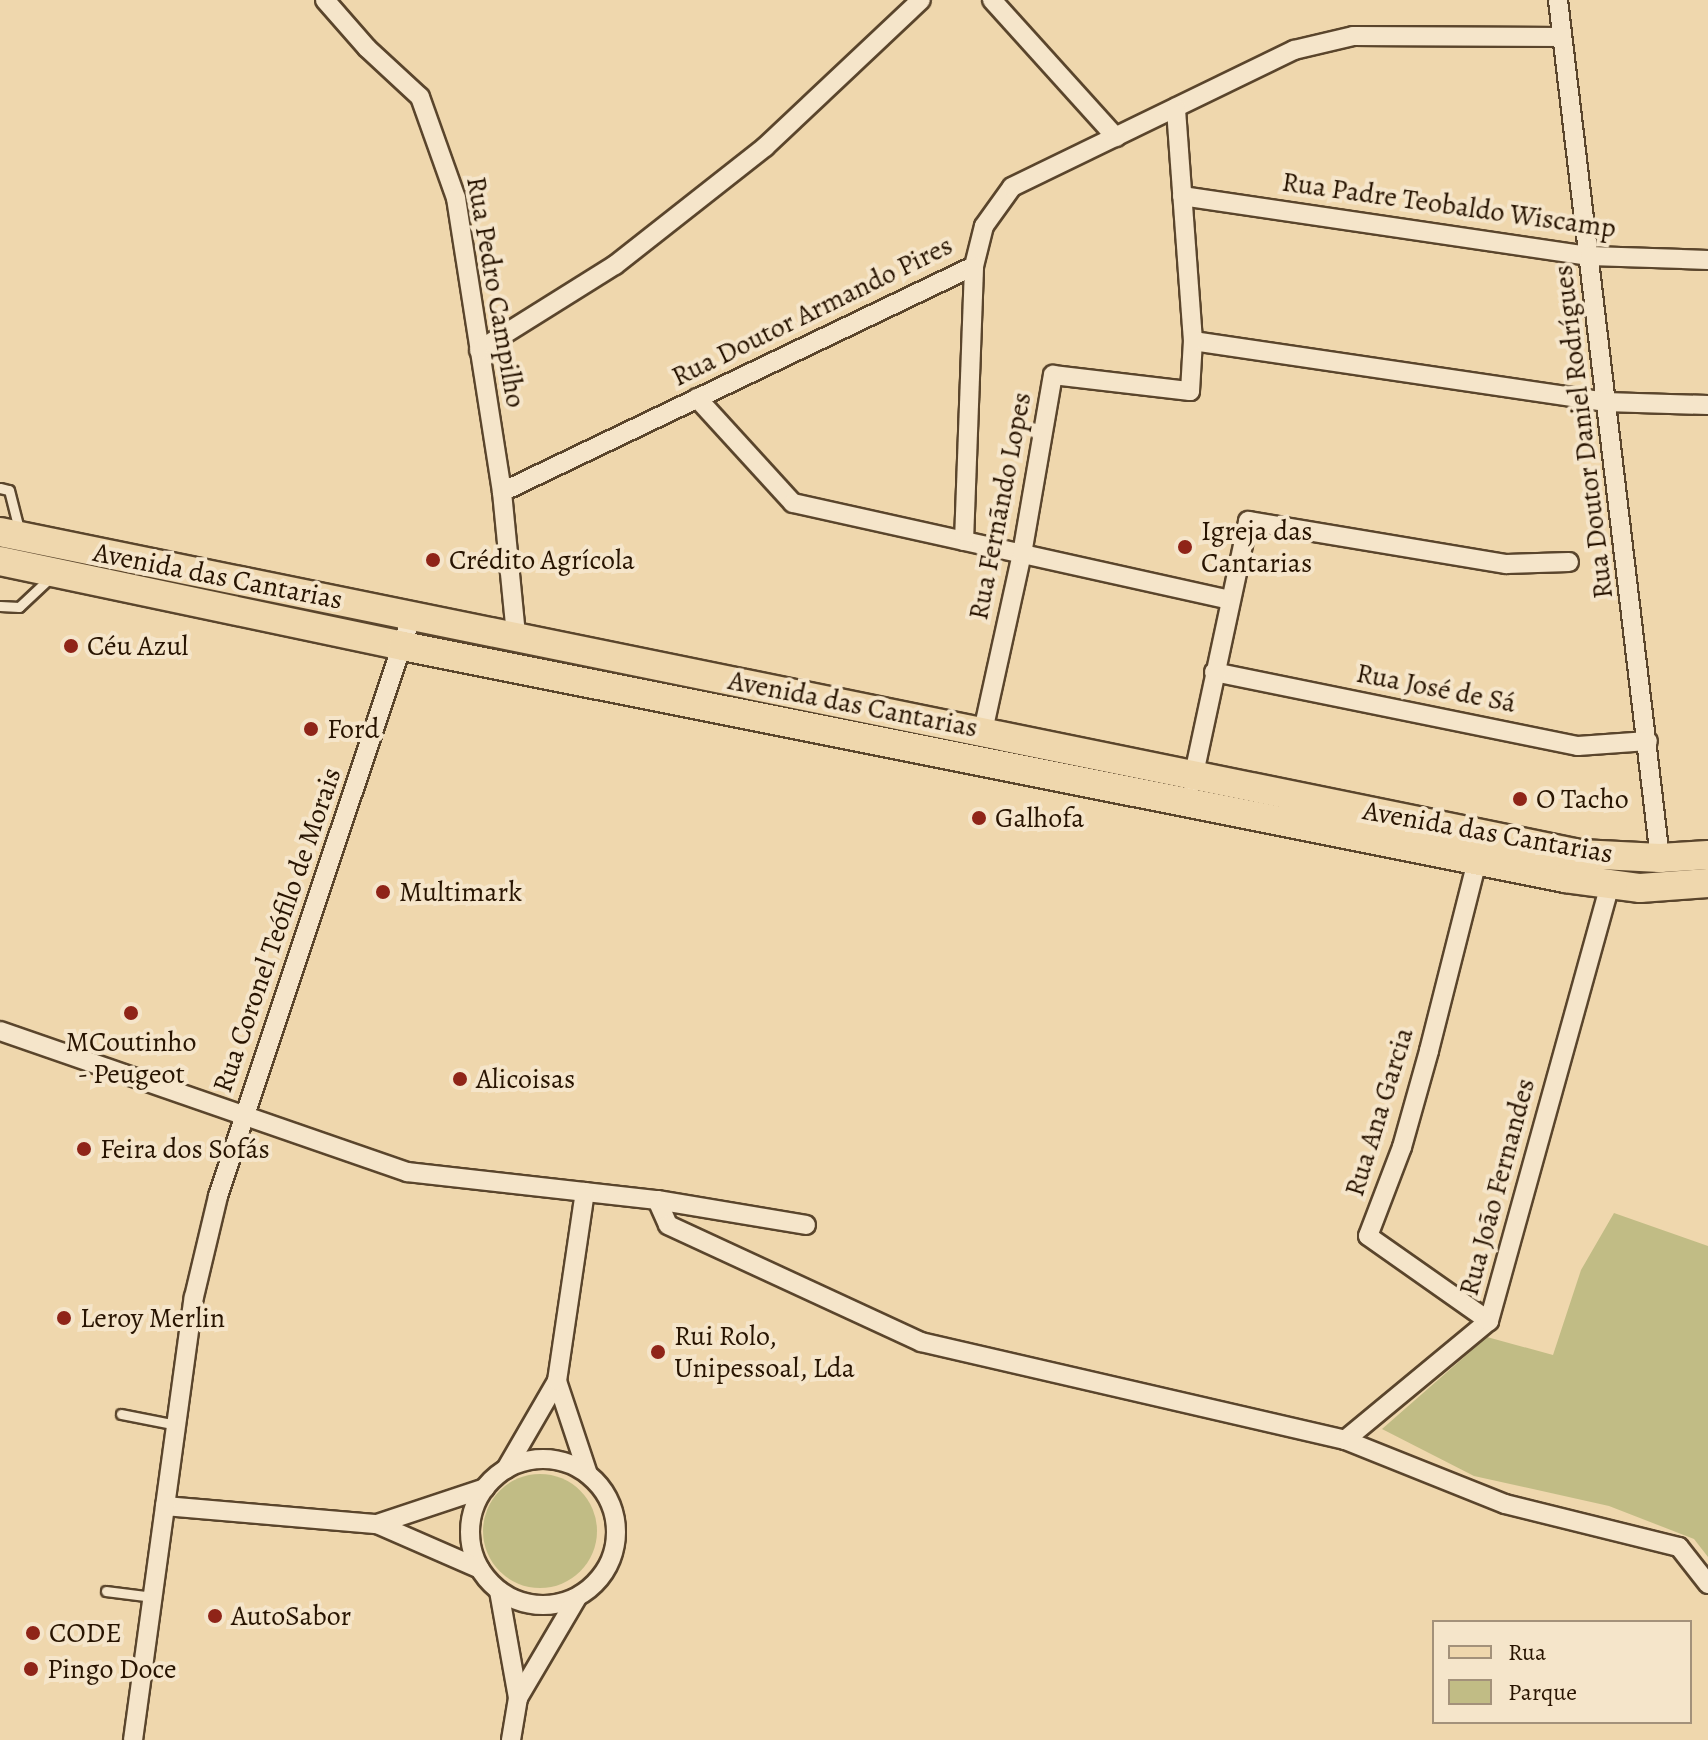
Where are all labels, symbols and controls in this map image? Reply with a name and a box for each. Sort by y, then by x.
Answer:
street label: Rua Padre Teobaldo Wiscamp [1280,165,1618,245]
street label: Rua Pedro Campilho [459,174,533,410]
street label: Rua Doutor Armando Pires [666,228,958,394]
street label: Rua Doutor Daniel Rodrígues [1546,263,1620,601]
street label: Rua Fernãndo Lopes [961,389,1039,623]
place label: Igreja das Cantarias [1201,514,1312,580]
street label: Avenida das Cantarias [91,535,345,617]
marker: Igreja das Cantarias [1176,538,1194,556]
place label: Crédito Agrícola [449,543,635,577]
marker: Crédito Agrícola [424,551,442,569]
place label: Céu Azul [87,629,188,663]
marker: Céu Azul [62,637,80,655]
street label: Rua José de Sá [1353,656,1519,720]
street label: Avenida das Cantarias [726,663,980,745]
place label: Ford [327,712,379,746]
marker: Ford [302,720,320,738]
street label: Rua Coronel Teófilo de Morais [206,763,348,1097]
place label: O Tacho [1536,782,1629,816]
marker: O Tacho [1511,790,1529,808]
street label: Avenida das Cantarias [1360,793,1616,871]
place label: Galhofa [995,801,1084,835]
marker: Galhofa [970,809,988,827]
place label: Multimark [399,875,522,909]
marker: Multimark [374,883,392,901]
marker: MCoutinho - Peugeot [122,1004,140,1022]
street label: Rua Ana Garcia [1337,1024,1421,1200]
place label: MCoutinho - Peugeot [66,1025,196,1091]
place label: Alicoisas [476,1062,575,1096]
marker: Alicoisas [451,1070,469,1088]
street label: Rua João Fernandes [1452,1075,1542,1299]
place label: Feira dos Sofás [100,1132,270,1166]
marker: Feira dos Sofás [75,1140,93,1158]
place label: Leroy Merlin [80,1301,225,1335]
marker: Leroy Merlin [55,1309,73,1327]
place label: Rui Rolo, Unipessoal, Lda [674,1319,855,1385]
marker: Rui Rolo, Unipessoal, Lda [649,1343,667,1361]
place label: AutoSabor [231,1599,351,1633]
marker: AutoSabor [206,1607,224,1625]
place label: CODE [49,1616,122,1650]
legend [1432,1620,1692,1724]
marker: CODE [24,1624,42,1642]
text: Rua [1508,1636,1546,1668]
place label: Pingo Doce [47,1652,177,1686]
marker: Pingo Doce [22,1660,40,1678]
text: Parque [1508,1676,1577,1708]

